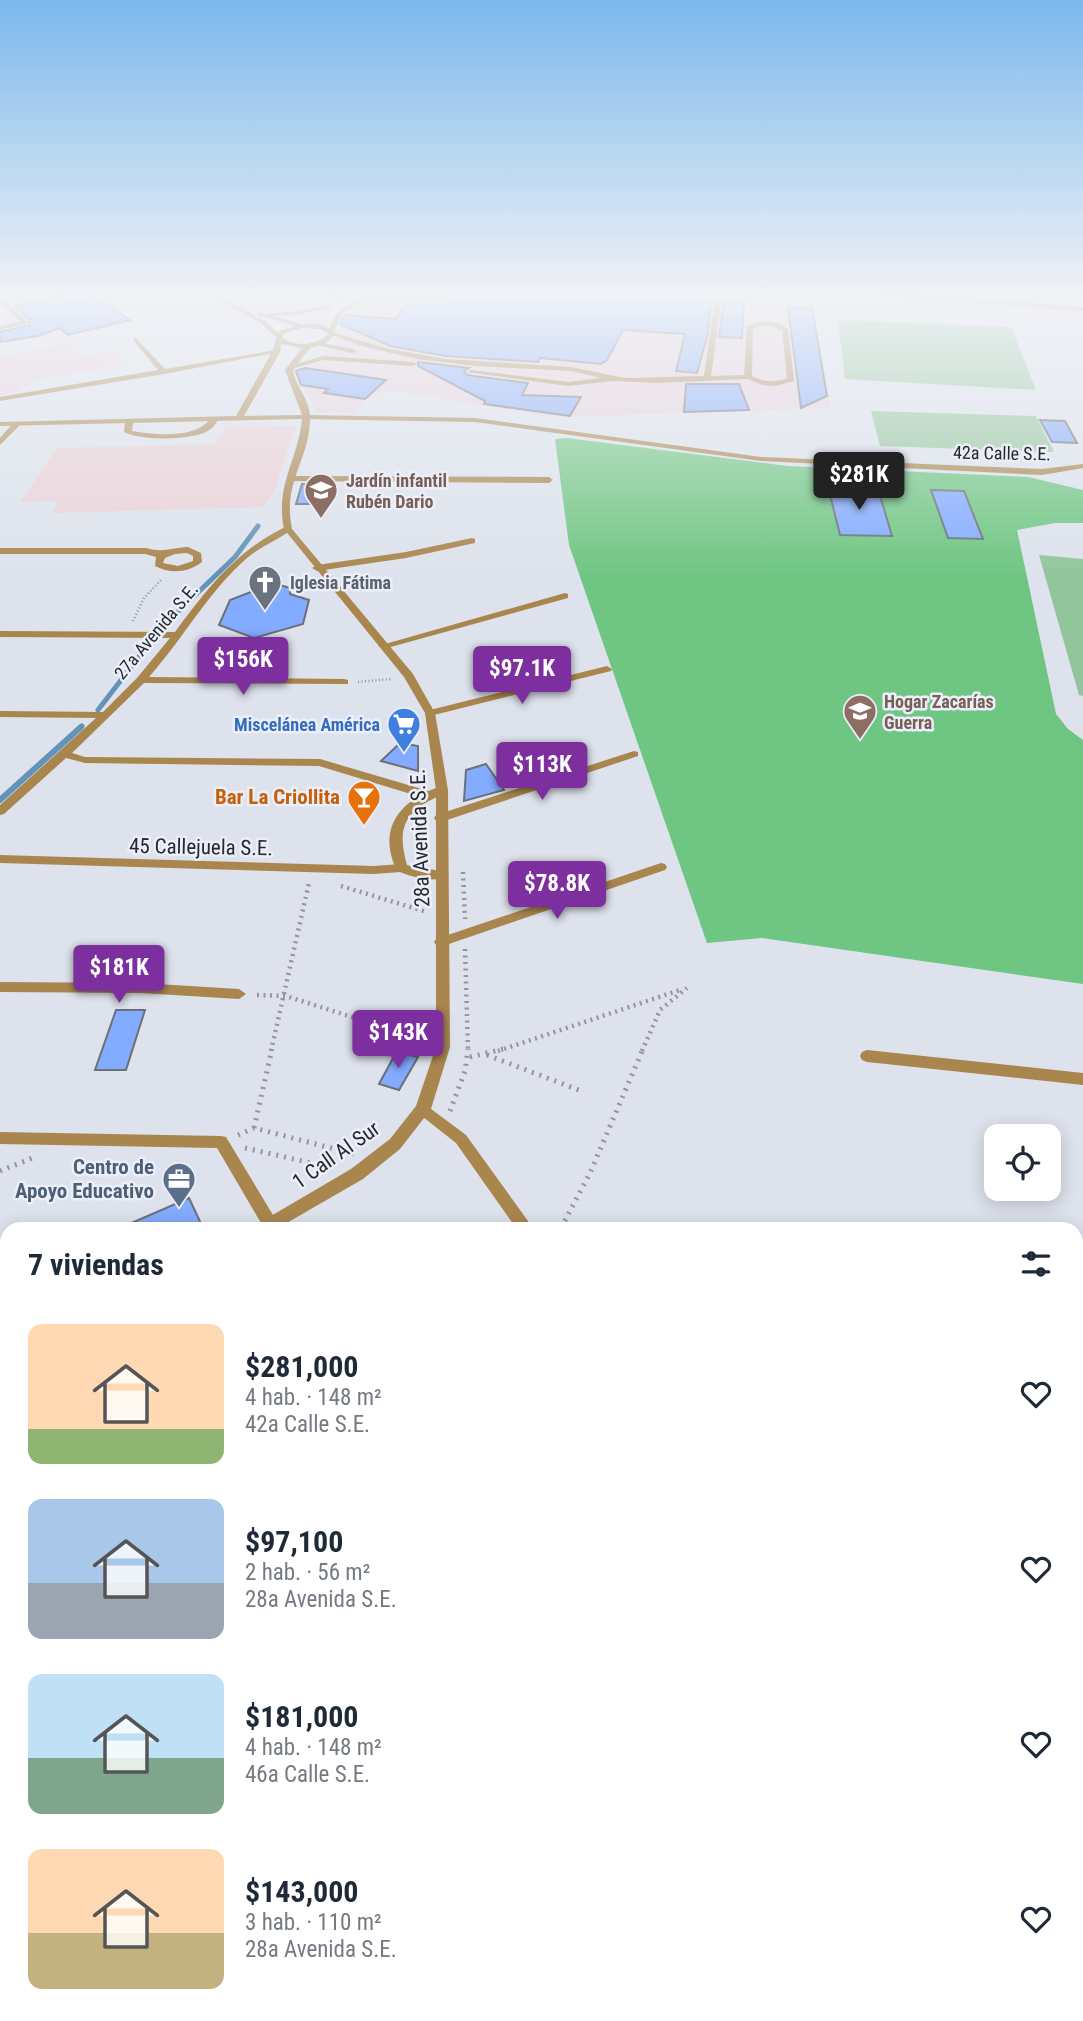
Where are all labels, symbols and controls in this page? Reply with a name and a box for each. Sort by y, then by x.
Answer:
street label: 42a Calle S.E. [953,442,1051,464]
pin: $281K [810,452,908,512]
text: $281K [829,461,889,488]
place label: Jardín infantil Rubén Dario [346,470,447,512]
school or university icon: Jardín infantil Rubén Dario [302,471,340,520]
church icon: Iglesia Fátima [246,563,284,612]
place label: Iglesia Fátima [290,572,391,593]
street label: 27a Avenida S.E. [110,579,202,683]
pin: $156K [194,638,292,697]
text: $156K [213,646,273,673]
pin: $97.1K [465,646,579,706]
text: $97.1K [489,655,555,682]
place label: Hogar Zacarías Guerra [884,691,994,733]
school or university icon: Hogar Zacarías Guerra [841,692,879,741]
supermarket icon: Miscelánea América [385,705,423,754]
place label: Miscelánea América [234,714,380,735]
pin: $113K [493,742,591,802]
text: $113K [512,751,572,778]
street label: 28a Avenida S.E. [406,768,434,908]
bar icon: Bar La Criollita [345,778,383,827]
place label: Bar La Criollita [215,785,340,809]
street label: 45 Callejuela S.E. [129,834,273,860]
pin: $78.8K [500,862,614,921]
text: $78.8K [524,870,590,897]
pin: $181K [70,946,168,1005]
text: $181K [89,954,149,981]
pin: $143K [349,1010,447,1070]
text: $143K [368,1019,428,1046]
street label: 1 Call Al Sur [288,1116,384,1194]
map controls [984,1124,1061,1201]
button: locate [984,1124,1061,1201]
place label: Centro de Apoyo Educativo [15,1155,154,1203]
office icon: Centro de Apoyo Educativo [160,1160,198,1209]
icon: filters [1017,1245,1055,1283]
text: 7 viviendas [28,1247,164,1282]
text: $281,000 [245,1349,358,1384]
icon: home [84,1352,168,1436]
icon: heart [1017,1375,1055,1413]
text: 4 hab. · 148 m² [245,1384,382,1411]
text: 42a Calle S.E. [245,1411,370,1438]
text: $97,100 [245,1524,343,1559]
icon: home [84,1527,168,1611]
icon: heart [1017,1550,1055,1588]
text: 2 hab. · 56 m² [245,1559,370,1586]
text: 28a Avenida S.E. [245,1586,397,1613]
text: $181,000 [245,1699,358,1734]
icon: home [84,1702,168,1786]
icon: heart [1017,1725,1055,1763]
text: 4 hab. · 148 m² [245,1734,382,1761]
text: 46a Calle S.E. [245,1761,370,1788]
text: $143,000 [245,1874,358,1909]
icon: home [84,1877,168,1961]
icon: heart [1017,1900,1055,1938]
text: 3 hab. · 110 m² [245,1909,382,1936]
text: 28a Avenida S.E. [245,1936,397,1963]

